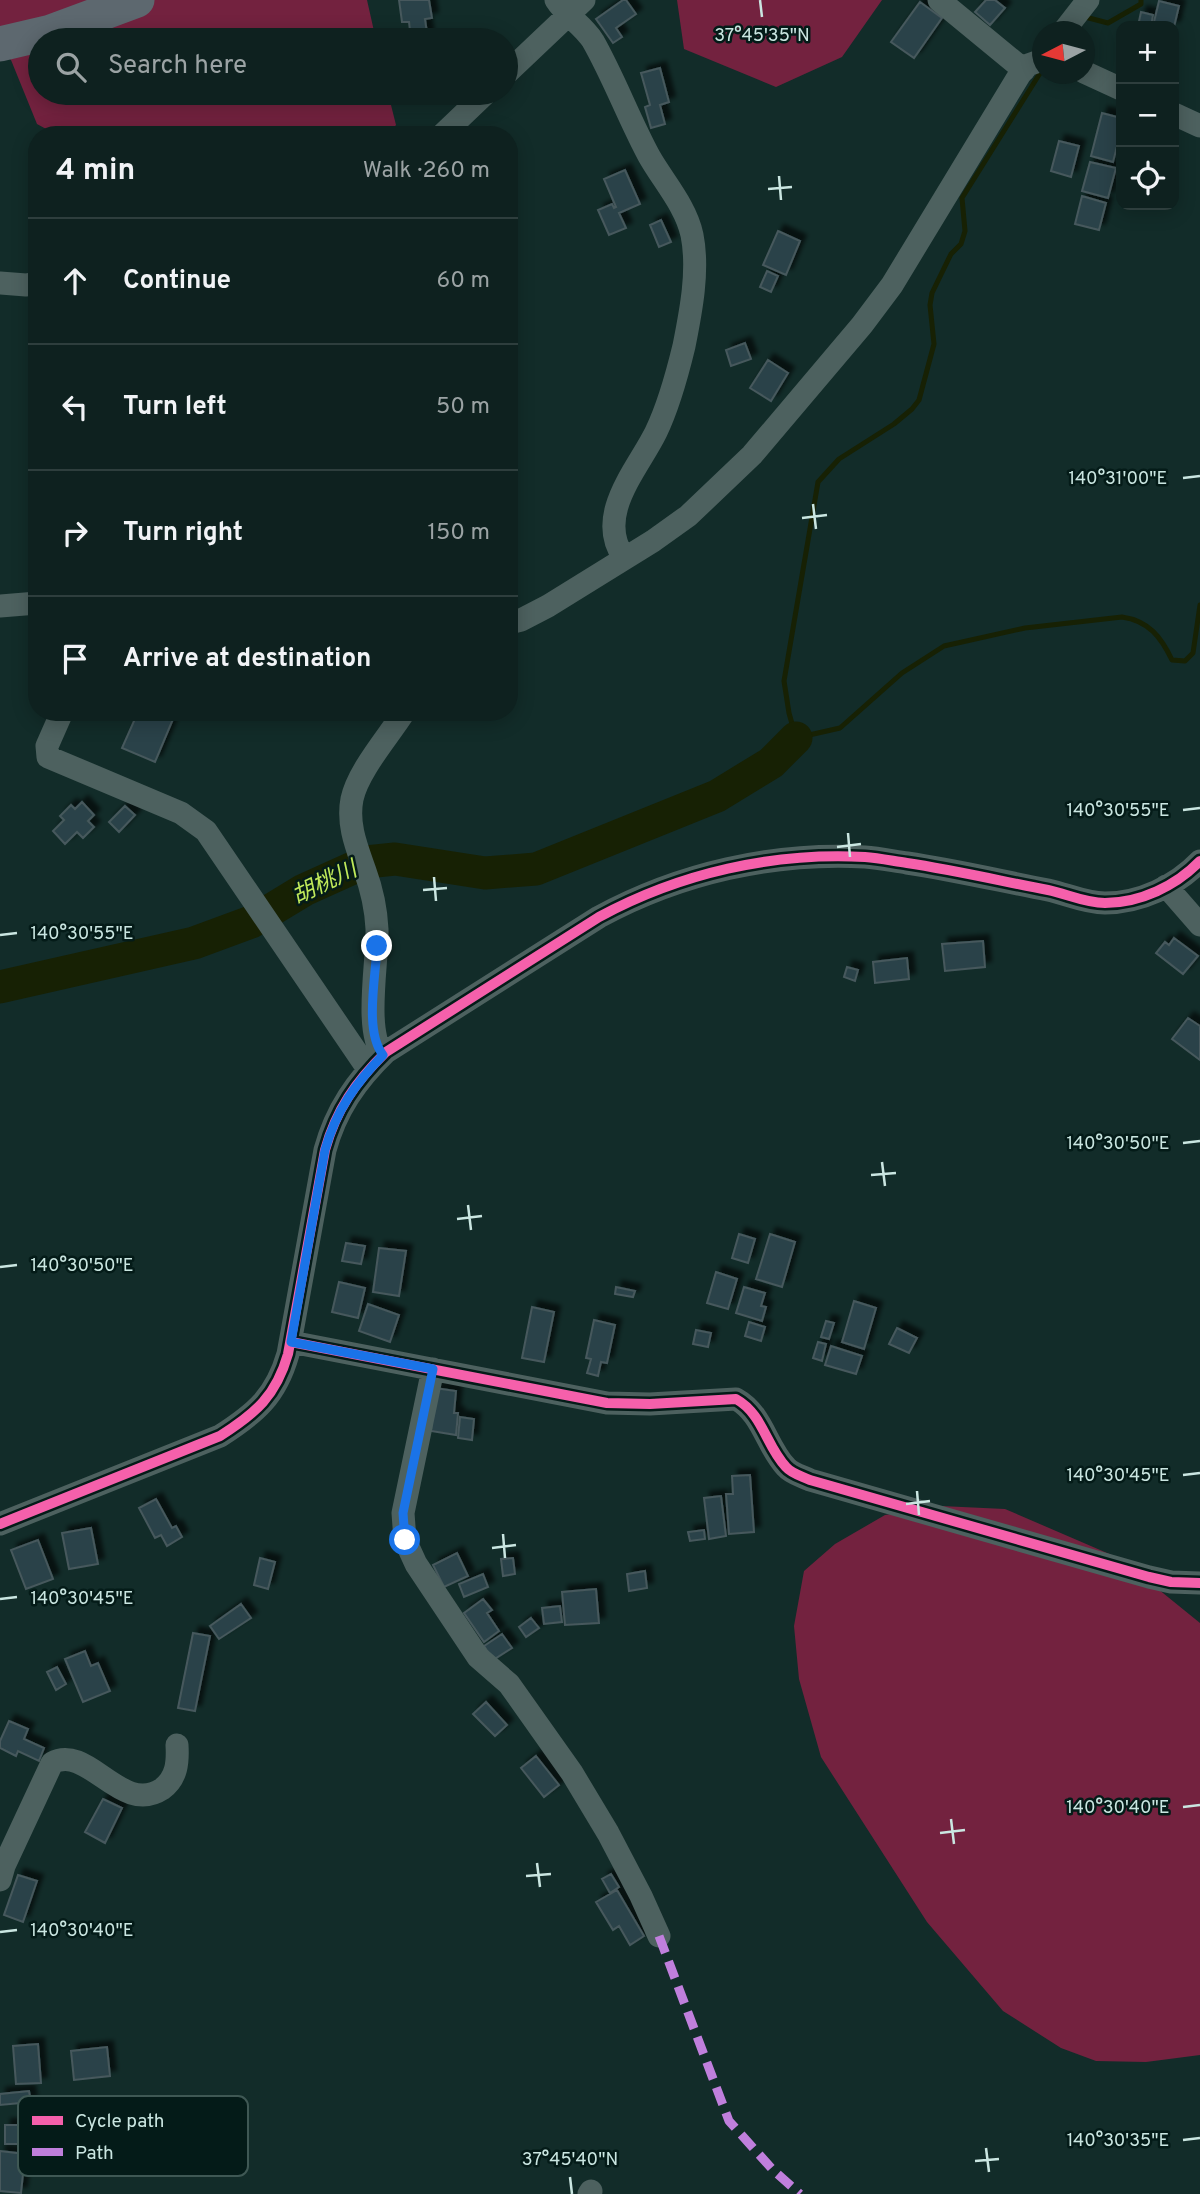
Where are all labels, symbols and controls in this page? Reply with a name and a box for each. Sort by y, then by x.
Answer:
north arrow [1032,21,1095,84]
map controls [1116,21,1179,210]
button: + [1116,21,1179,84]
text: 37°45'35"N [714,25,810,48]
search box [28,28,518,105]
icon: search [52,48,90,86]
text: Search here [108,50,247,83]
button: − [1116,84,1179,147]
button: locate [1116,147,1179,210]
text: 4 min [56,153,135,190]
text: Walk · 260 m [363,157,490,186]
icon: ahead [56,262,94,300]
text: Continue [123,265,231,298]
text: 60 m [437,267,490,296]
icon: left [56,388,94,426]
text: Turn left [123,391,227,424]
text: 50 m [436,393,490,422]
text: 140°31'00"E [1069,468,1167,491]
icon: right [56,514,94,552]
text: Turn right [123,517,243,550]
text: 150 m [428,519,490,548]
icon: arrive [56,640,94,678]
text: Arrive at destination [123,643,371,676]
text: 140°30'55"E [1067,800,1169,823]
water label: 胡桃川 [288,855,365,912]
text: 140°30'55"E [31,923,133,946]
route end [361,930,392,961]
text: 140°30'50"E [1066,1133,1170,1156]
text: 140°30'50"E [30,1255,134,1278]
text: 140°30'45"E [1067,1465,1169,1488]
route start [389,1524,420,1555]
text: 140°30'45"E [31,1588,133,1611]
text: 140°30'40"E [1066,1797,1170,1820]
text: 140°30'40"E [30,1920,134,1943]
legend [18,2096,248,2176]
text: Cycle path [75,2110,164,2134]
text: 140°30'35"E [1067,2130,1169,2153]
text: Path [75,2142,114,2166]
text: 37°45'40"N [522,2149,618,2172]

